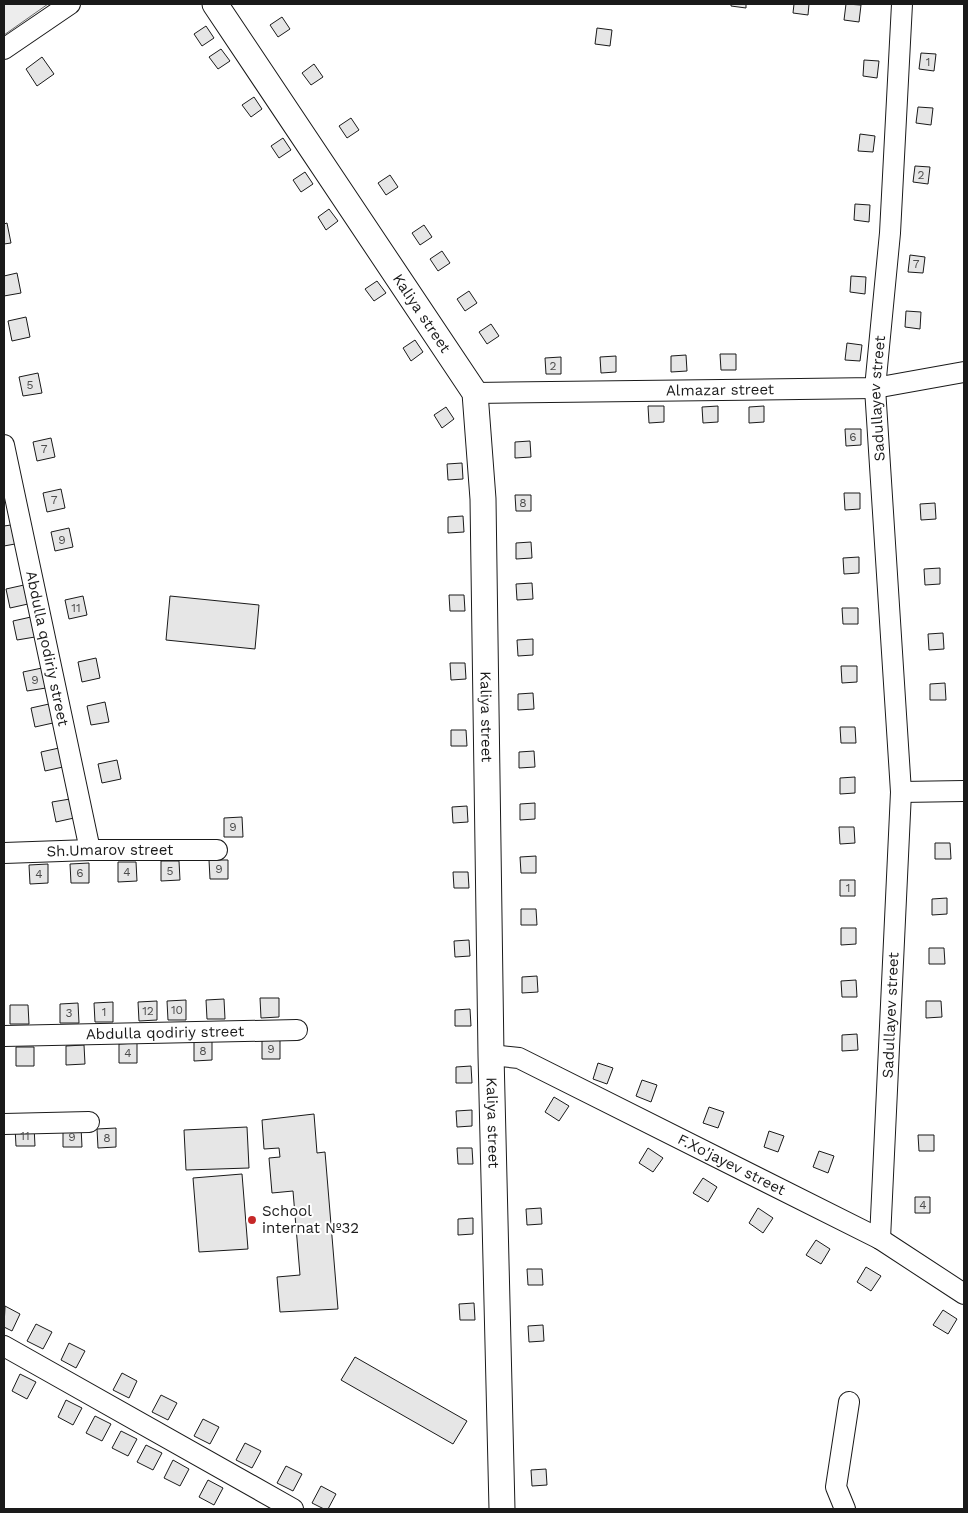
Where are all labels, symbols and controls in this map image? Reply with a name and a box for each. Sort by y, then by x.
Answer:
house number: 1 [926,55,930,69]
house number: 2 [918,168,925,182]
house number: 7 [913,257,920,271]
street label: Kaliya street [389,270,455,357]
street label: Sadullayev street [866,334,889,462]
house number: 2 [550,359,557,373]
house number: 5 [27,378,34,392]
street label: Almazar street [666,380,775,400]
house number: 6 [849,430,857,444]
house number: 7 [41,442,48,456]
house number: 7 [51,493,58,507]
house number: 8 [519,496,527,510]
house number: 9 [58,533,66,547]
street label: Abdulla qodiriy street [22,569,73,728]
house number: 11 [71,601,81,615]
street label: Kaliya street [476,671,496,763]
house number: 9 [31,673,39,687]
house number: 9 [229,820,237,834]
street label: Sh.Umarov street [46,841,174,861]
house number: 9 [215,862,223,876]
house number: 5 [167,864,174,878]
house number: 4 [123,865,131,879]
house number: 6 [76,866,84,880]
house number: 4 [35,867,43,881]
house number: 1 [846,881,850,895]
street label: Sadullayev street [879,951,902,1079]
house number: 10 [171,1003,183,1017]
house number: 12 [142,1004,154,1018]
house number: 1 [102,1005,106,1019]
house number: 3 [66,1006,73,1020]
street label: Abdulla qodiriy street [86,1022,245,1043]
house number: 9 [267,1042,275,1056]
house number: 8 [199,1044,207,1058]
house number: 4 [124,1046,132,1060]
street label: Kaliya street [483,1077,503,1169]
house number: 11 [20,1129,30,1143]
house number: 9 [68,1130,76,1144]
street label: F.Хo'jayev street [675,1130,789,1199]
house number: 8 [103,1131,111,1145]
house number: 4 [919,1198,927,1212]
place label: School internat №32 [262,1202,359,1237]
marker: School internat №32 [246,1214,258,1226]

